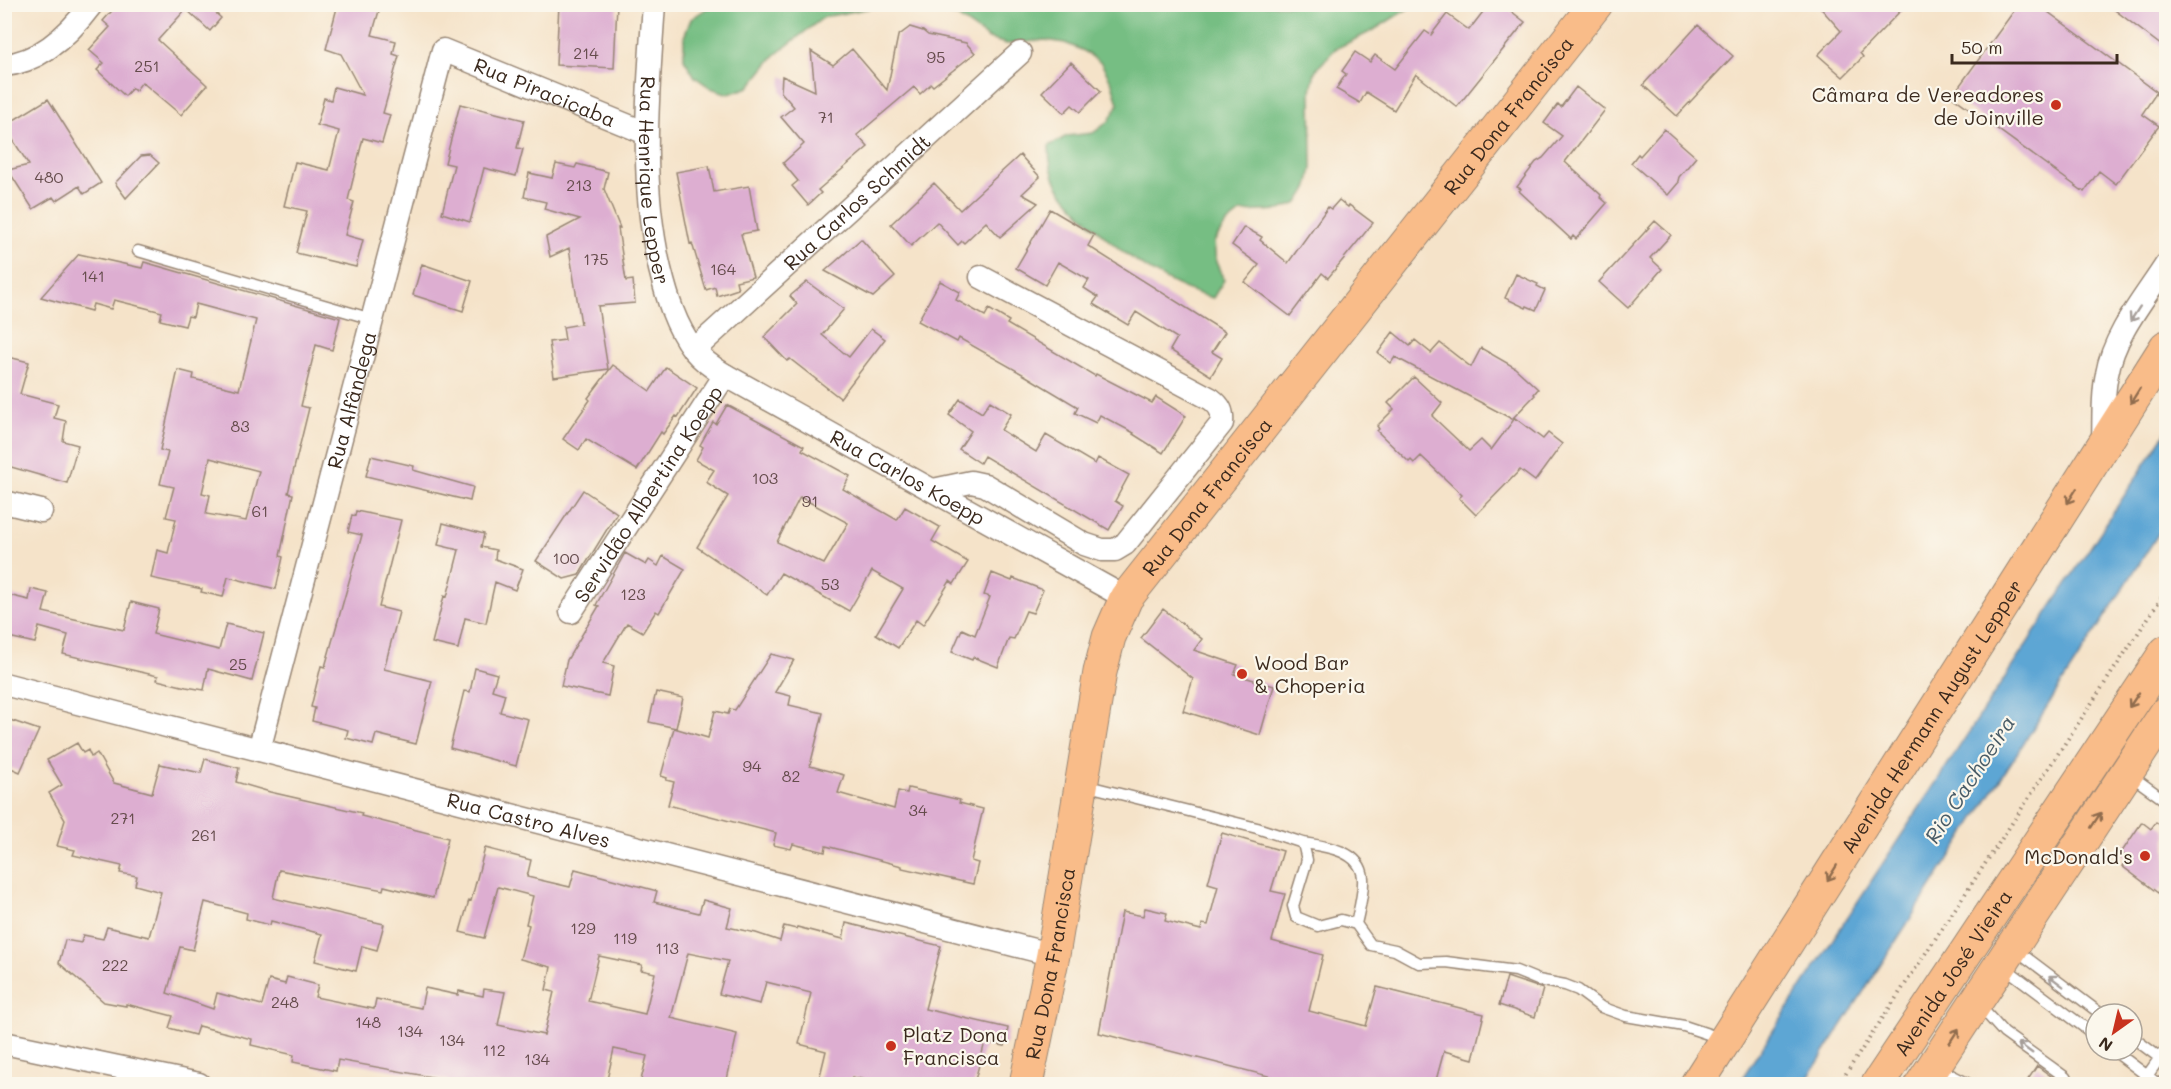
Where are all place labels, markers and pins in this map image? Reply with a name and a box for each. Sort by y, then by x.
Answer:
place label: Câmara de Vereadores de Joinville [1812,81,2044,130]
marker: Câmara de Vereadores de Joinville [2049,98,2063,112]
place label: Wood Bar & Choperia [1254,649,1366,698]
marker: Wood Bar & Choperia [1235,667,1249,681]
place label: McDonald's [2024,843,2133,869]
marker: McDonald's [2138,849,2152,863]
place label: Platz Dona Francisca [903,1021,1008,1070]
marker: Platz Dona Francisca [884,1039,898,1053]

